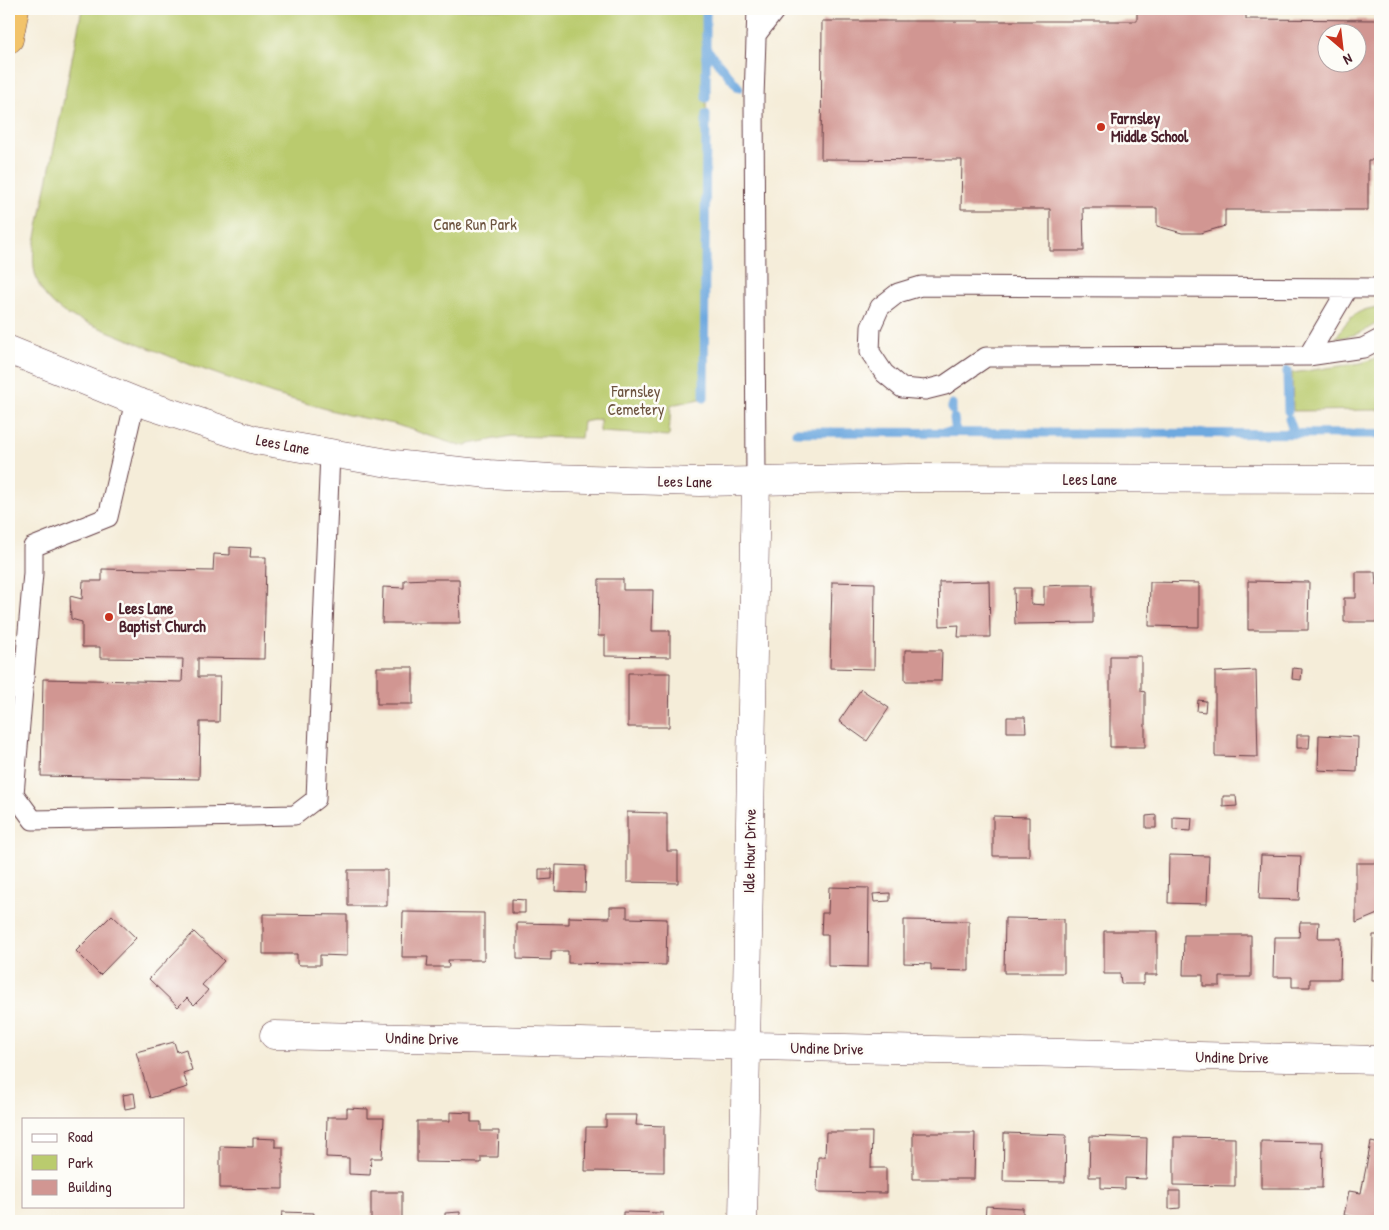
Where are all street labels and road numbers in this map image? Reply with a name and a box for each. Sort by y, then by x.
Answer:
street label: Lees Lane [254,428,312,460]
street label: Lees Lane [1063,468,1118,490]
street label: Lees Lane [658,470,713,492]
street label: Idle Hour Drive [737,808,761,893]
street label: Undine Drive [385,1026,459,1050]
street label: Undine Drive [790,1036,864,1060]
street label: Undine Drive [1195,1045,1269,1069]

